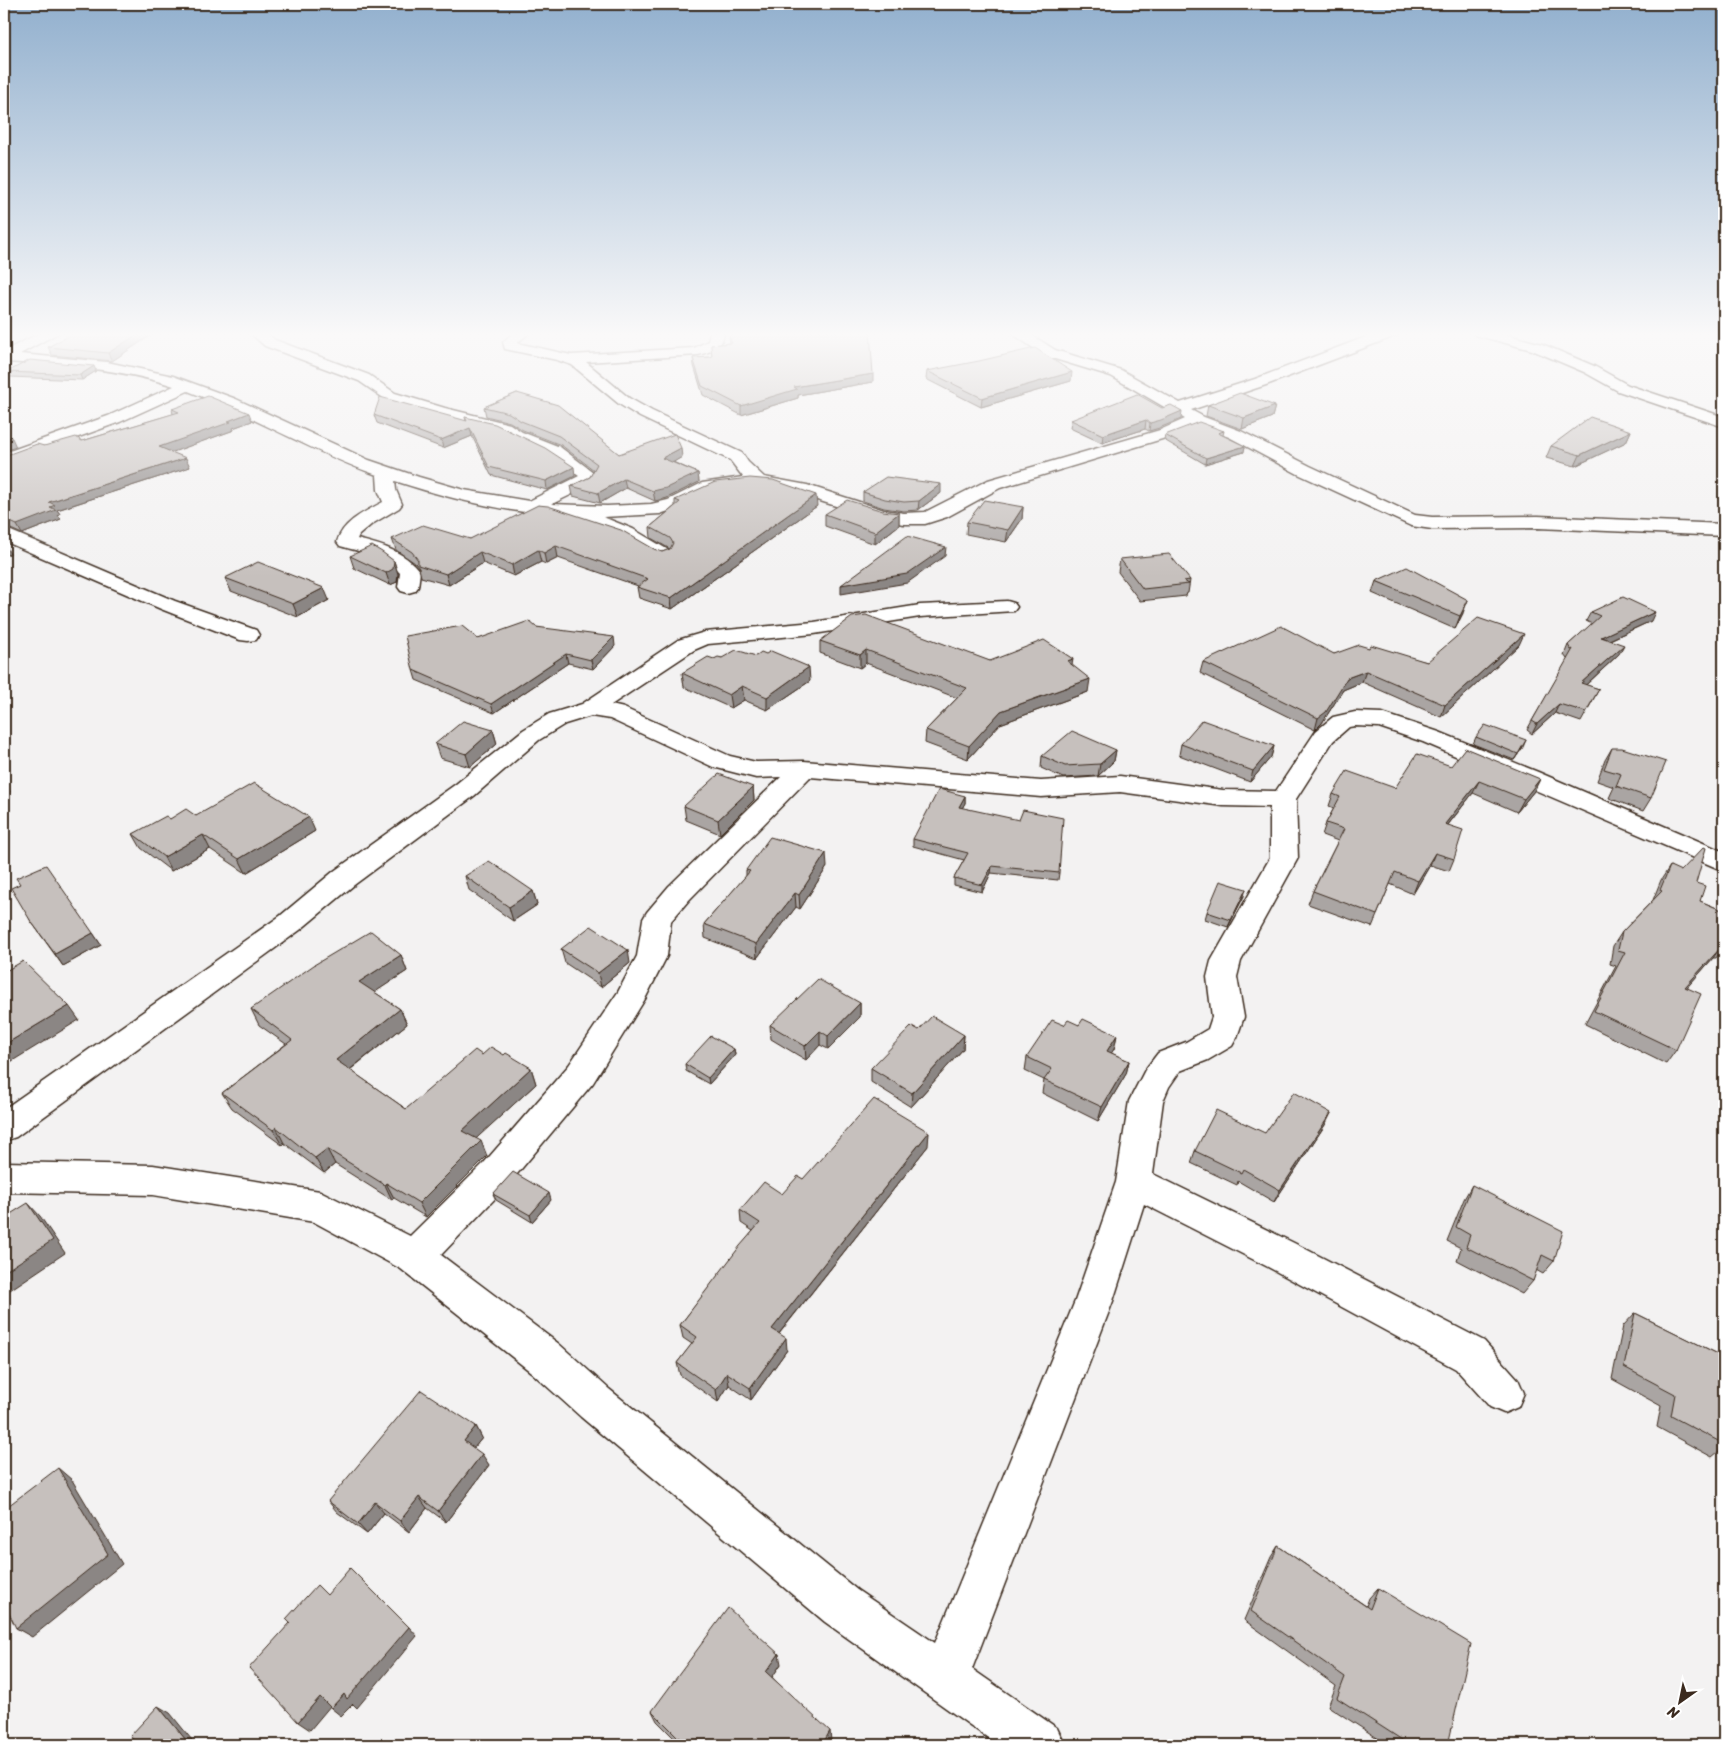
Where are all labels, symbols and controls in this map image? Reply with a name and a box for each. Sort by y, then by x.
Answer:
north arrow [1656,1676,1706,1726]
text: N [1662,1699,1685,1726]

